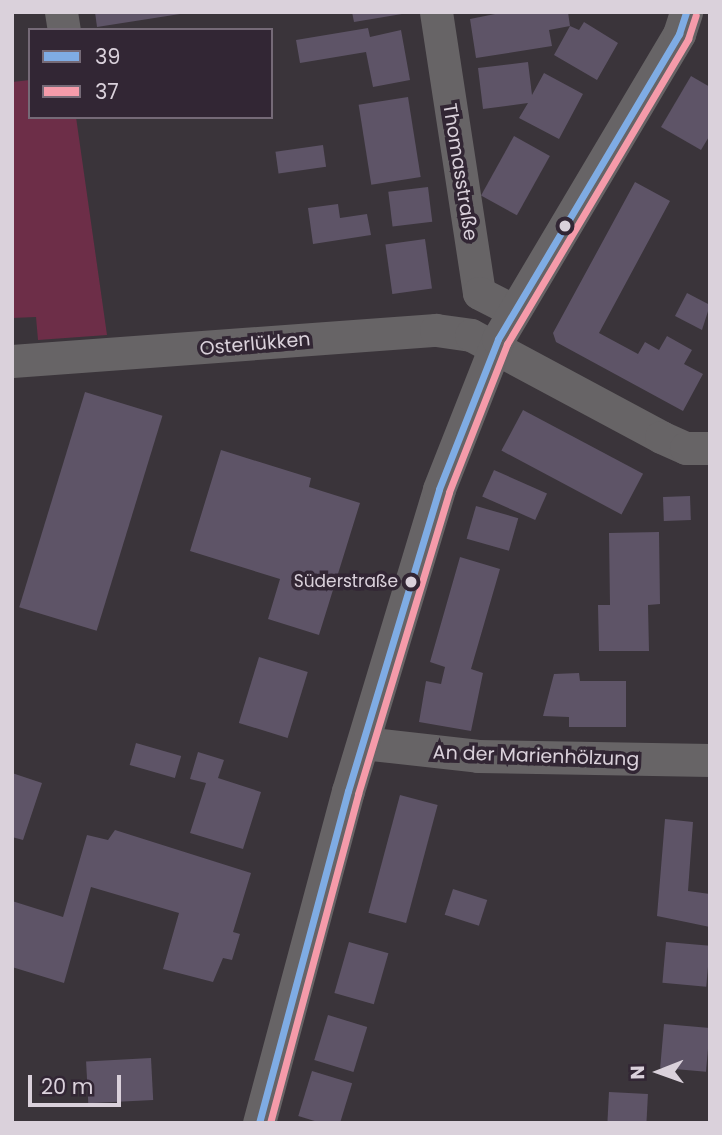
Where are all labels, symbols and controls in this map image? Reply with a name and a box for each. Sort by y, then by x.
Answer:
legend [28,28,273,119]
text: 39 [95,42,121,71]
text: 37 [95,77,119,106]
street label: Thomasstraße [438,102,482,242]
unlabelled marker [558,219,572,233]
street label: Osterlükken [199,328,311,360]
place label: Süderstraße [294,572,398,592]
marker: Süderstraße [404,575,418,589]
street label: An der Marienhölzung [432,741,640,771]
north arrow [624,1037,694,1107]
scale bar [32,1062,124,1106]
text: N [624,1065,651,1080]
text: 20 m [41,1072,94,1101]

